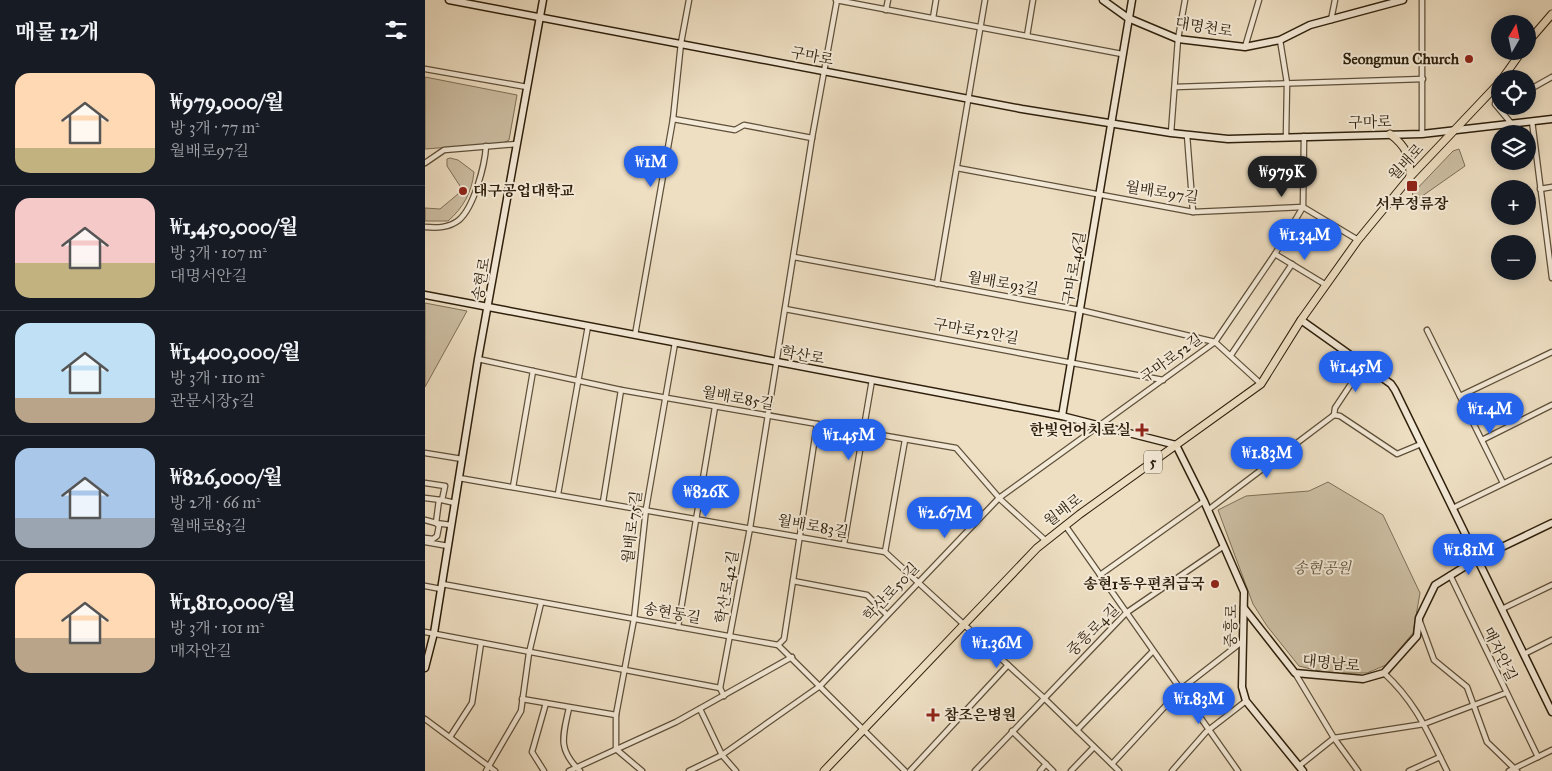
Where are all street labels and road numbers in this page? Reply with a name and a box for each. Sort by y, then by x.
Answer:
street label: 대명천로 [1174,14,1235,41]
street label: 구마로 [789,43,836,69]
street label: 구마로 [1348,113,1392,131]
street label: 월배로 [1385,140,1428,184]
street label: 월배로97길 [1124,177,1200,207]
street label: 구마로46길 [1059,230,1089,306]
street label: 송현로 [468,256,494,302]
street label: 월배로93길 [966,268,1040,298]
street label: 구마로52안길 [932,315,1020,347]
street label: 구마로52길 [1136,329,1206,387]
street label: 학산로 [780,342,826,368]
street label: 월배로85길 [701,383,775,413]
road number: 5 [1144,451,1162,474]
street label: 월배로 [1040,489,1086,530]
street label: 월배로75길 [619,490,645,564]
street label: 월배로83길 [776,511,850,541]
street label: 학산로42길 [712,549,742,625]
street label: 학산로50길 [859,559,923,625]
street label: 송현동길 [642,599,702,627]
street label: 중흥로4길 [1063,600,1123,660]
street label: 중흥로 [1222,604,1240,648]
street label: 매자안길 [1479,624,1521,684]
street label: 대명남로 [1301,651,1361,675]

